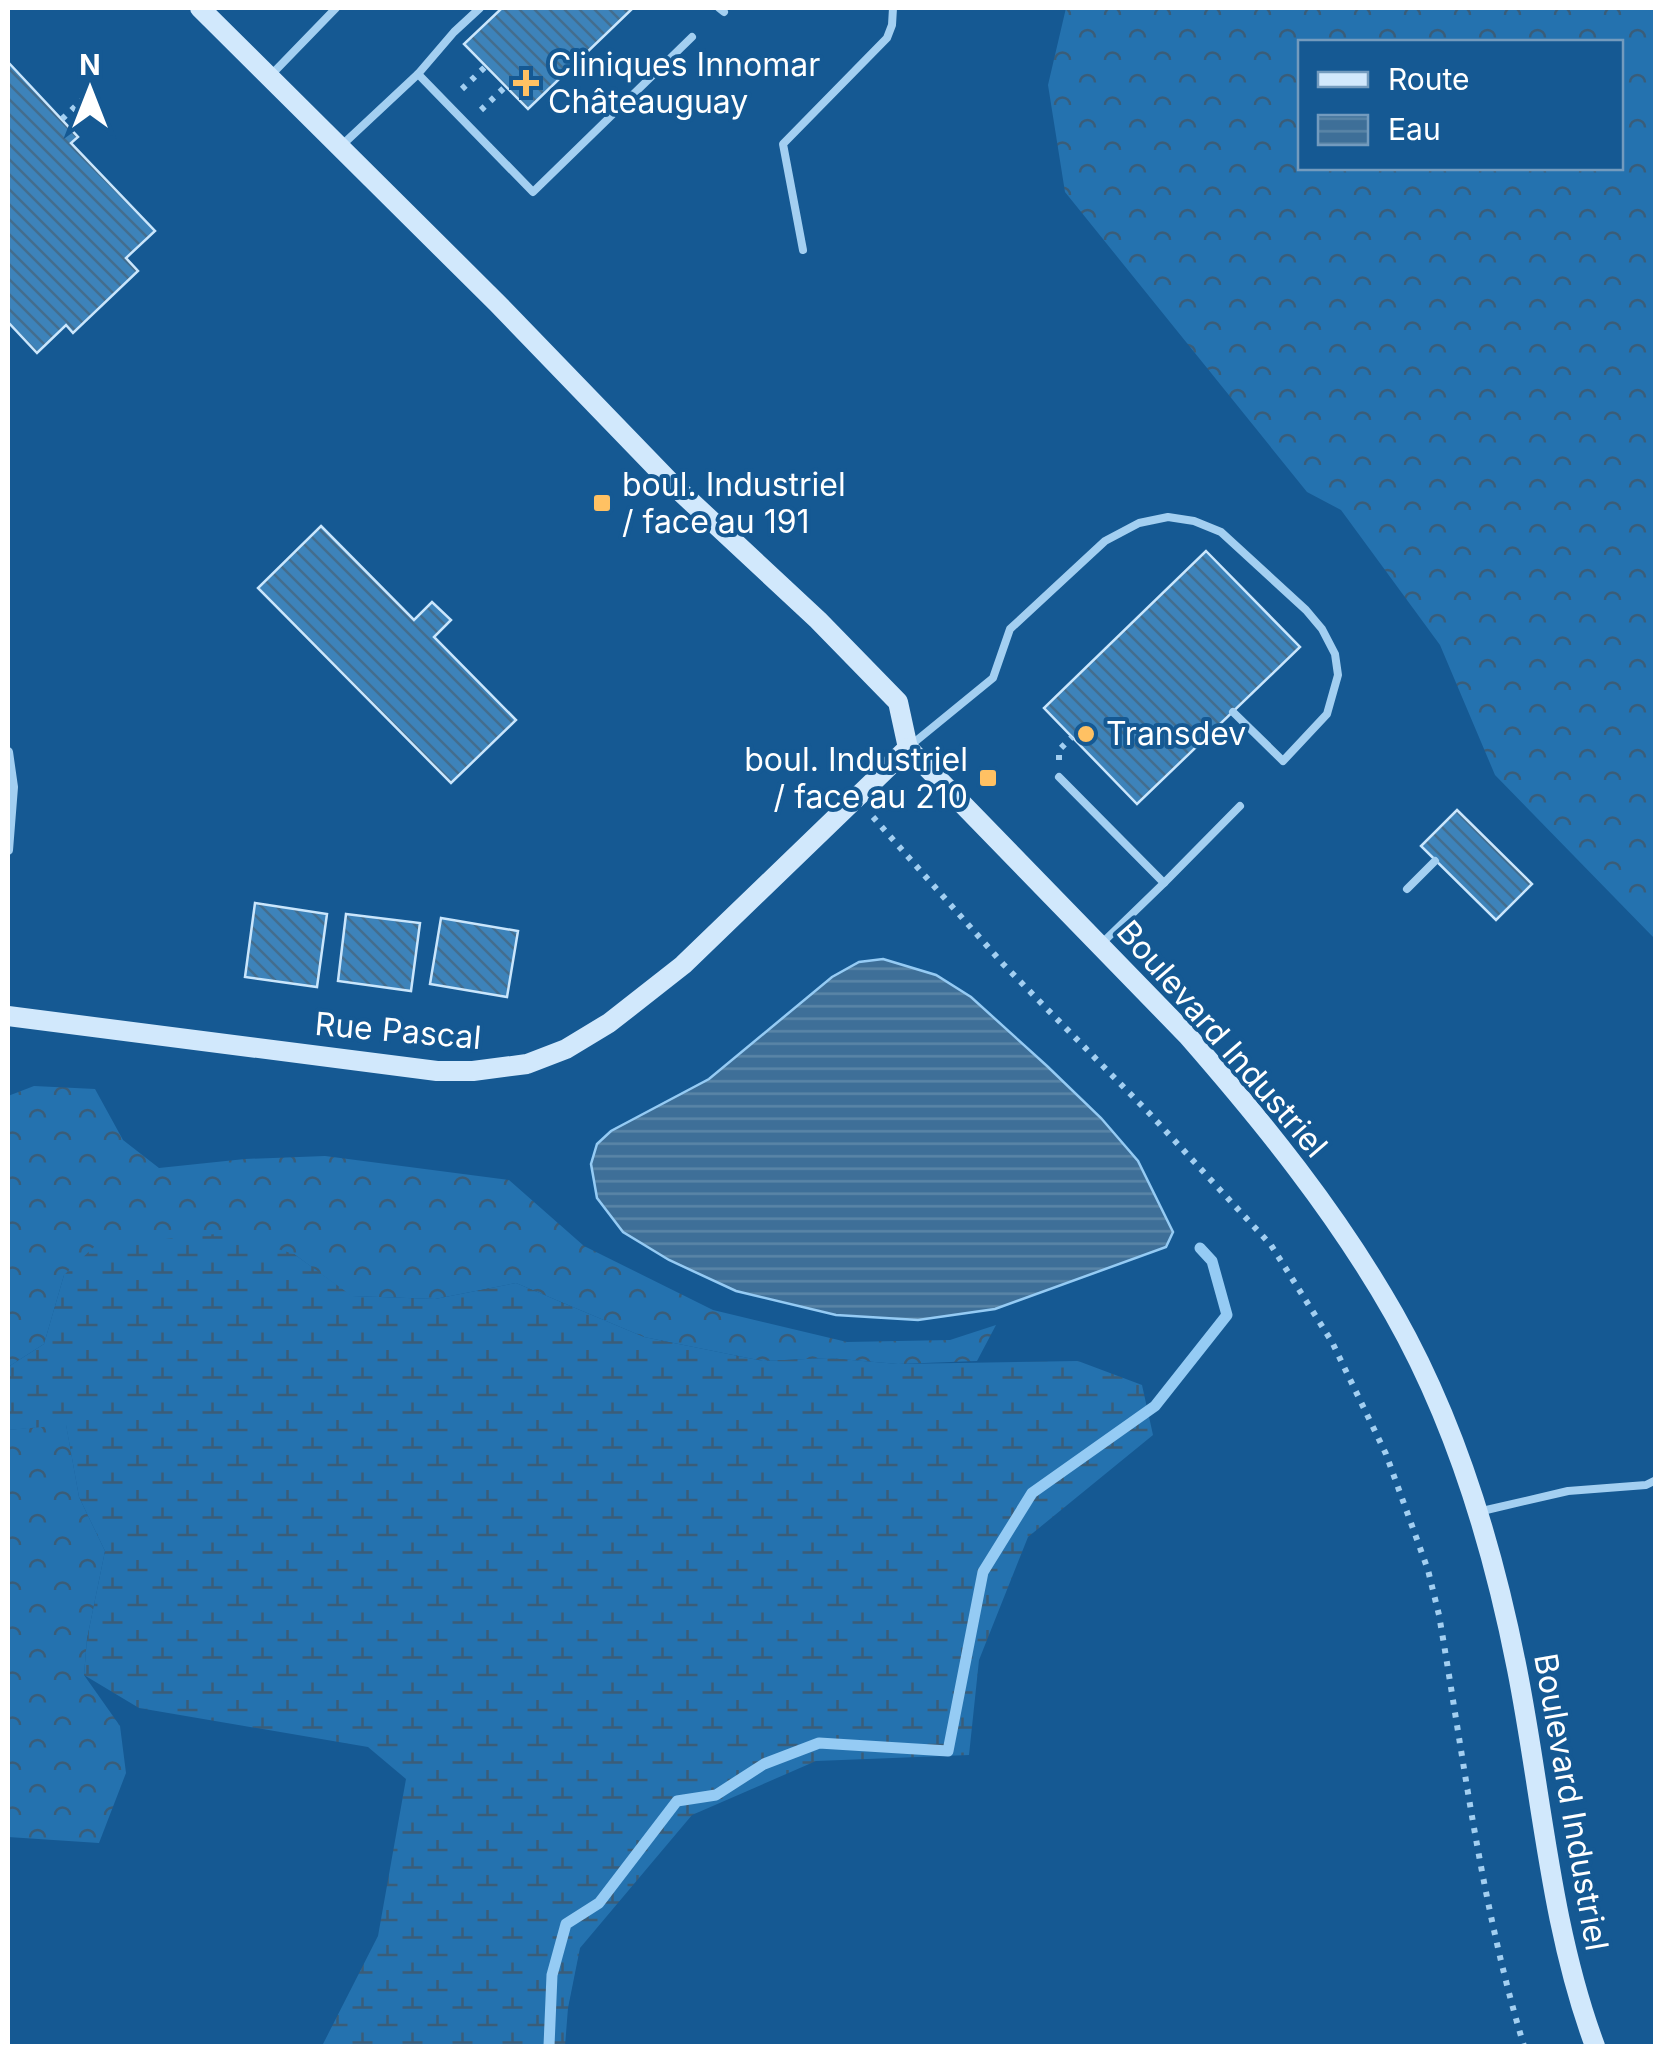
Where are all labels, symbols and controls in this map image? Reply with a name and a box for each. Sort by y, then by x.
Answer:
north arrow [40,40,140,140]
legend [1298,40,1623,170]
place label: Cliniques Innomar Châteauguay [548,45,820,121]
text: N [79,48,101,82]
text: Route [1388,61,1470,97]
marker: Cliniques Innomar Châteauguay [513,70,539,96]
text: Eau [1388,111,1441,147]
place label: boul. Industriel / face au 191 [622,465,846,541]
marker: boul. Industriel / face au 191 [591,492,613,514]
place label: Transdev [1106,714,1246,753]
marker: Transdev [1075,723,1097,745]
place label: boul. Industriel / face au 210 [744,740,968,816]
marker: boul. Industriel / face au 210 [977,767,999,789]
street label: Boulevard Industriel [1109,912,1336,1165]
street label: Rue Pascal [313,1004,483,1057]
street label: Boulevard Industriel [1526,1650,1617,1953]

